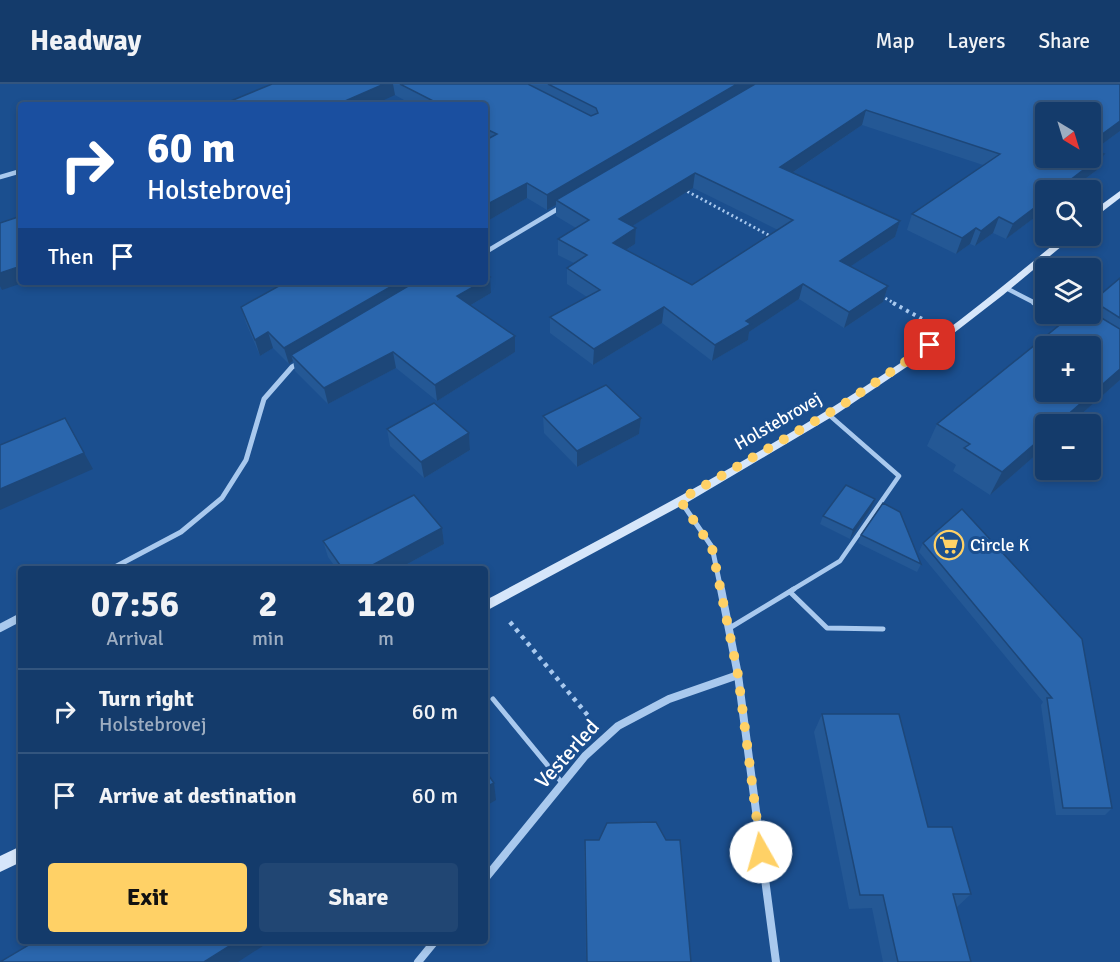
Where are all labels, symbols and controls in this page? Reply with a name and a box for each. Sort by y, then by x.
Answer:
text: Headway [30,24,141,58]
text: Map [876,28,914,54]
text: Layers [947,28,1005,54]
text: Share [1038,28,1090,54]
north arrow [1035,102,1101,168]
map controls [1035,102,1101,480]
text: 60 m [147,123,236,174]
icon: right [48,126,126,204]
text: Holstebrovej [147,174,292,207]
button: search [1035,180,1101,246]
icon: arrive [106,240,139,273]
text: Then [48,243,94,270]
button: layers [1035,258,1101,324]
pin [904,319,955,370]
icon: arrive [913,328,946,361]
button: + [1035,336,1101,402]
street label: Holstebrovej [731,387,825,455]
button: − [1035,414,1101,480]
supermarket icon: Circle K [933,529,965,561]
place label: Circle K [970,534,1030,556]
text: 07:56 [91,582,179,627]
text: 2 [258,582,278,627]
text: 120 [357,582,415,627]
text: Arrival [106,626,164,651]
text: min [252,626,284,651]
text: m [378,626,394,651]
text: Turn right [99,685,194,712]
icon: right [48,695,81,728]
text: 60 m [412,698,458,725]
text: Holstebrovej [99,712,206,737]
street label: Vesterled [529,714,605,794]
icon: arrive [48,779,81,812]
text: Arrive at destination [99,782,296,809]
text: 60 m [412,782,458,809]
position arrow [729,820,793,884]
button: Exit [48,863,247,932]
button: Share [259,863,458,932]

